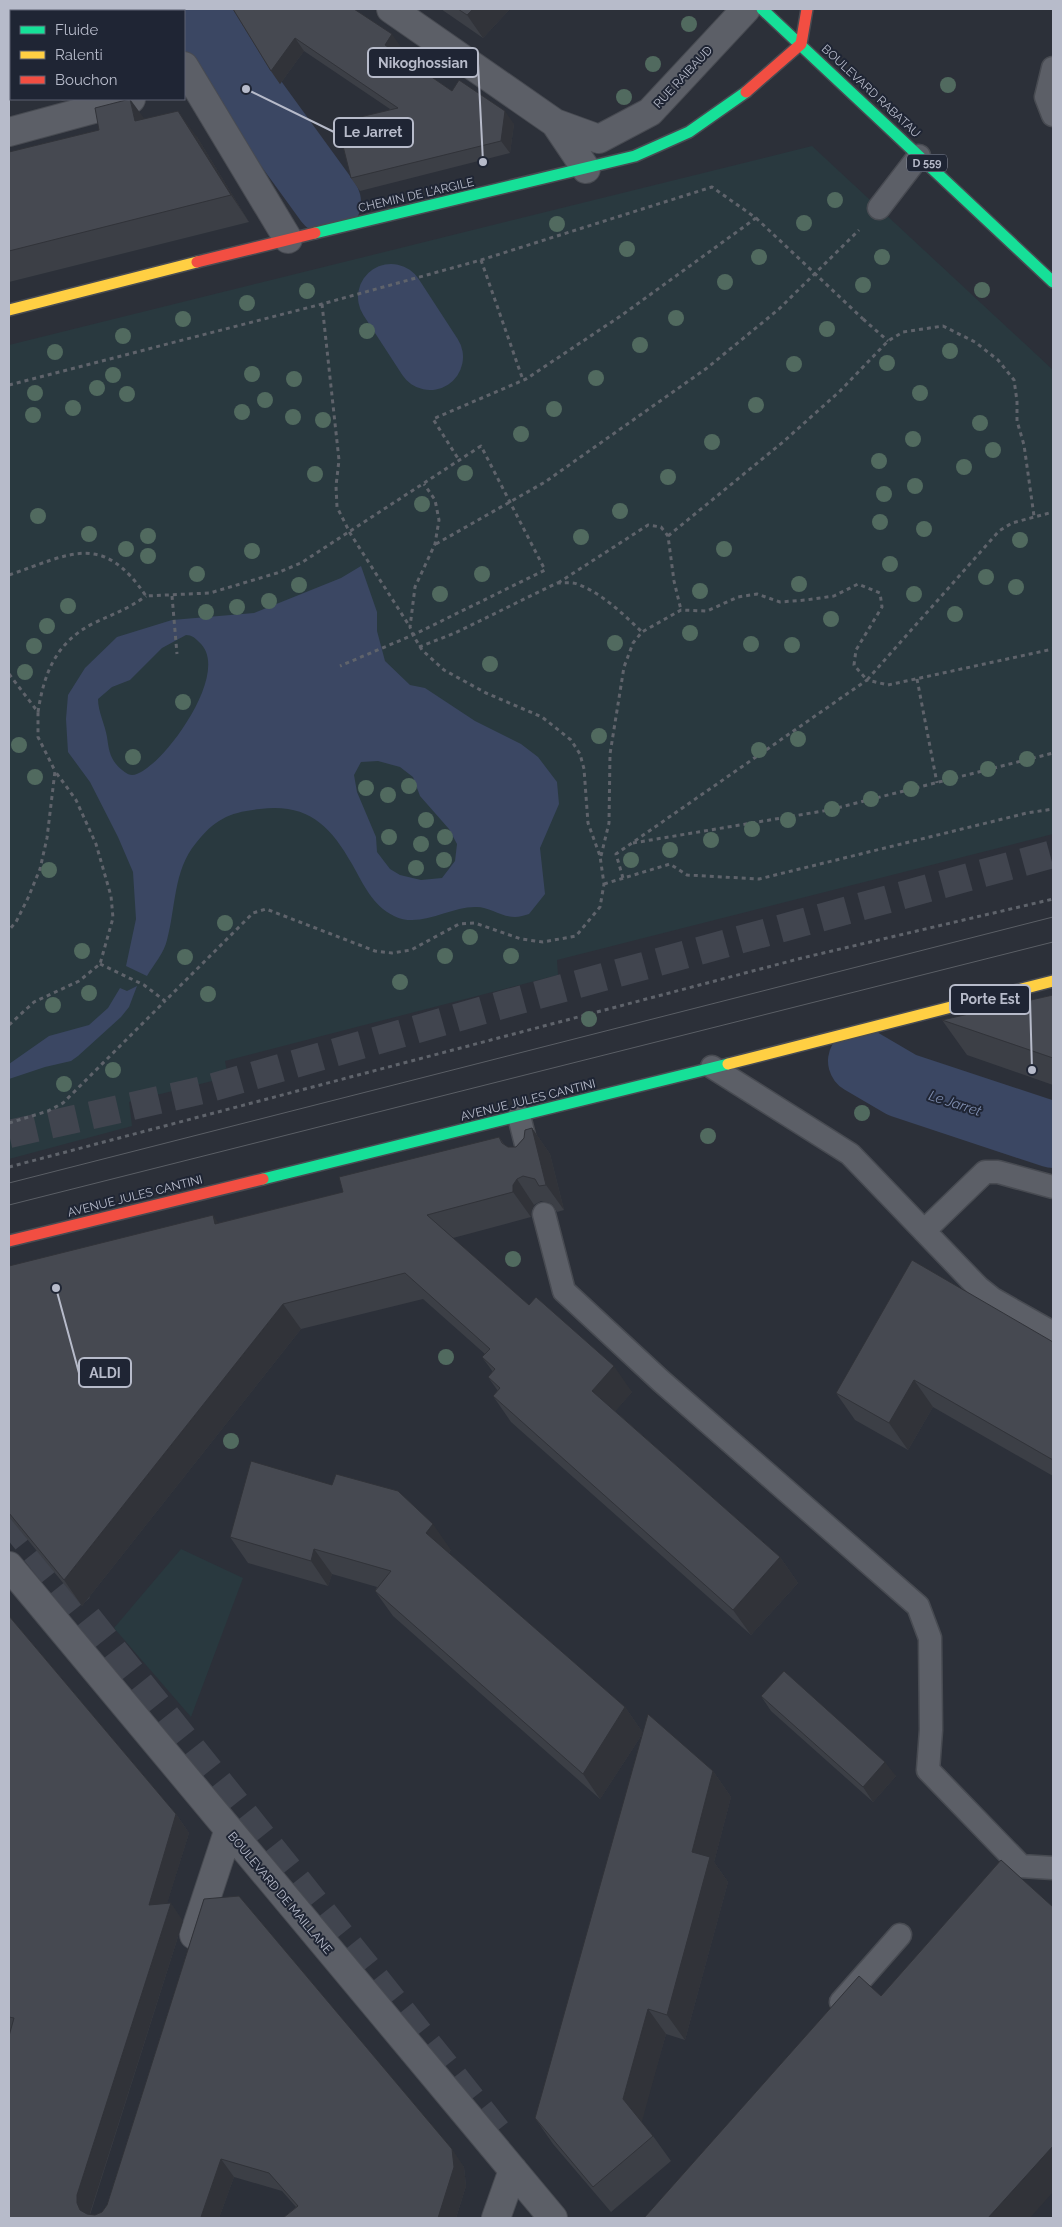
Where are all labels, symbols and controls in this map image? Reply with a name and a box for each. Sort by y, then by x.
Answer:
legend [10,10,185,100]
text: Fluide [55,21,98,39]
street label: BOULEVARD RABATAU [819,42,923,140]
street label: RUE RAIBAUD [651,43,715,111]
text: Ralenti [55,46,103,64]
callout: Nikoghossian [368,48,478,77]
text: Nikoghossian [378,55,468,71]
text: Bouchon [55,71,117,89]
callout: Le Jarret [334,118,413,147]
text: Le Jarret [344,124,403,140]
road number: D 559 [907,154,947,172]
street label: CHEMIN DE L'ARGILE [357,175,475,215]
callout: Porte Est [950,985,1030,1014]
text: Porte Est [960,991,1021,1007]
street label: AVENUE JULES CANTINI [459,1076,597,1124]
water label: Le Jarret [927,1087,984,1119]
street label: AVENUE JULES CANTINI [66,1172,204,1220]
callout: ALDI [79,1358,131,1387]
text: ALDI [89,1365,121,1381]
street label: BOULEVARD DE MAILLANE [225,1829,335,1957]

